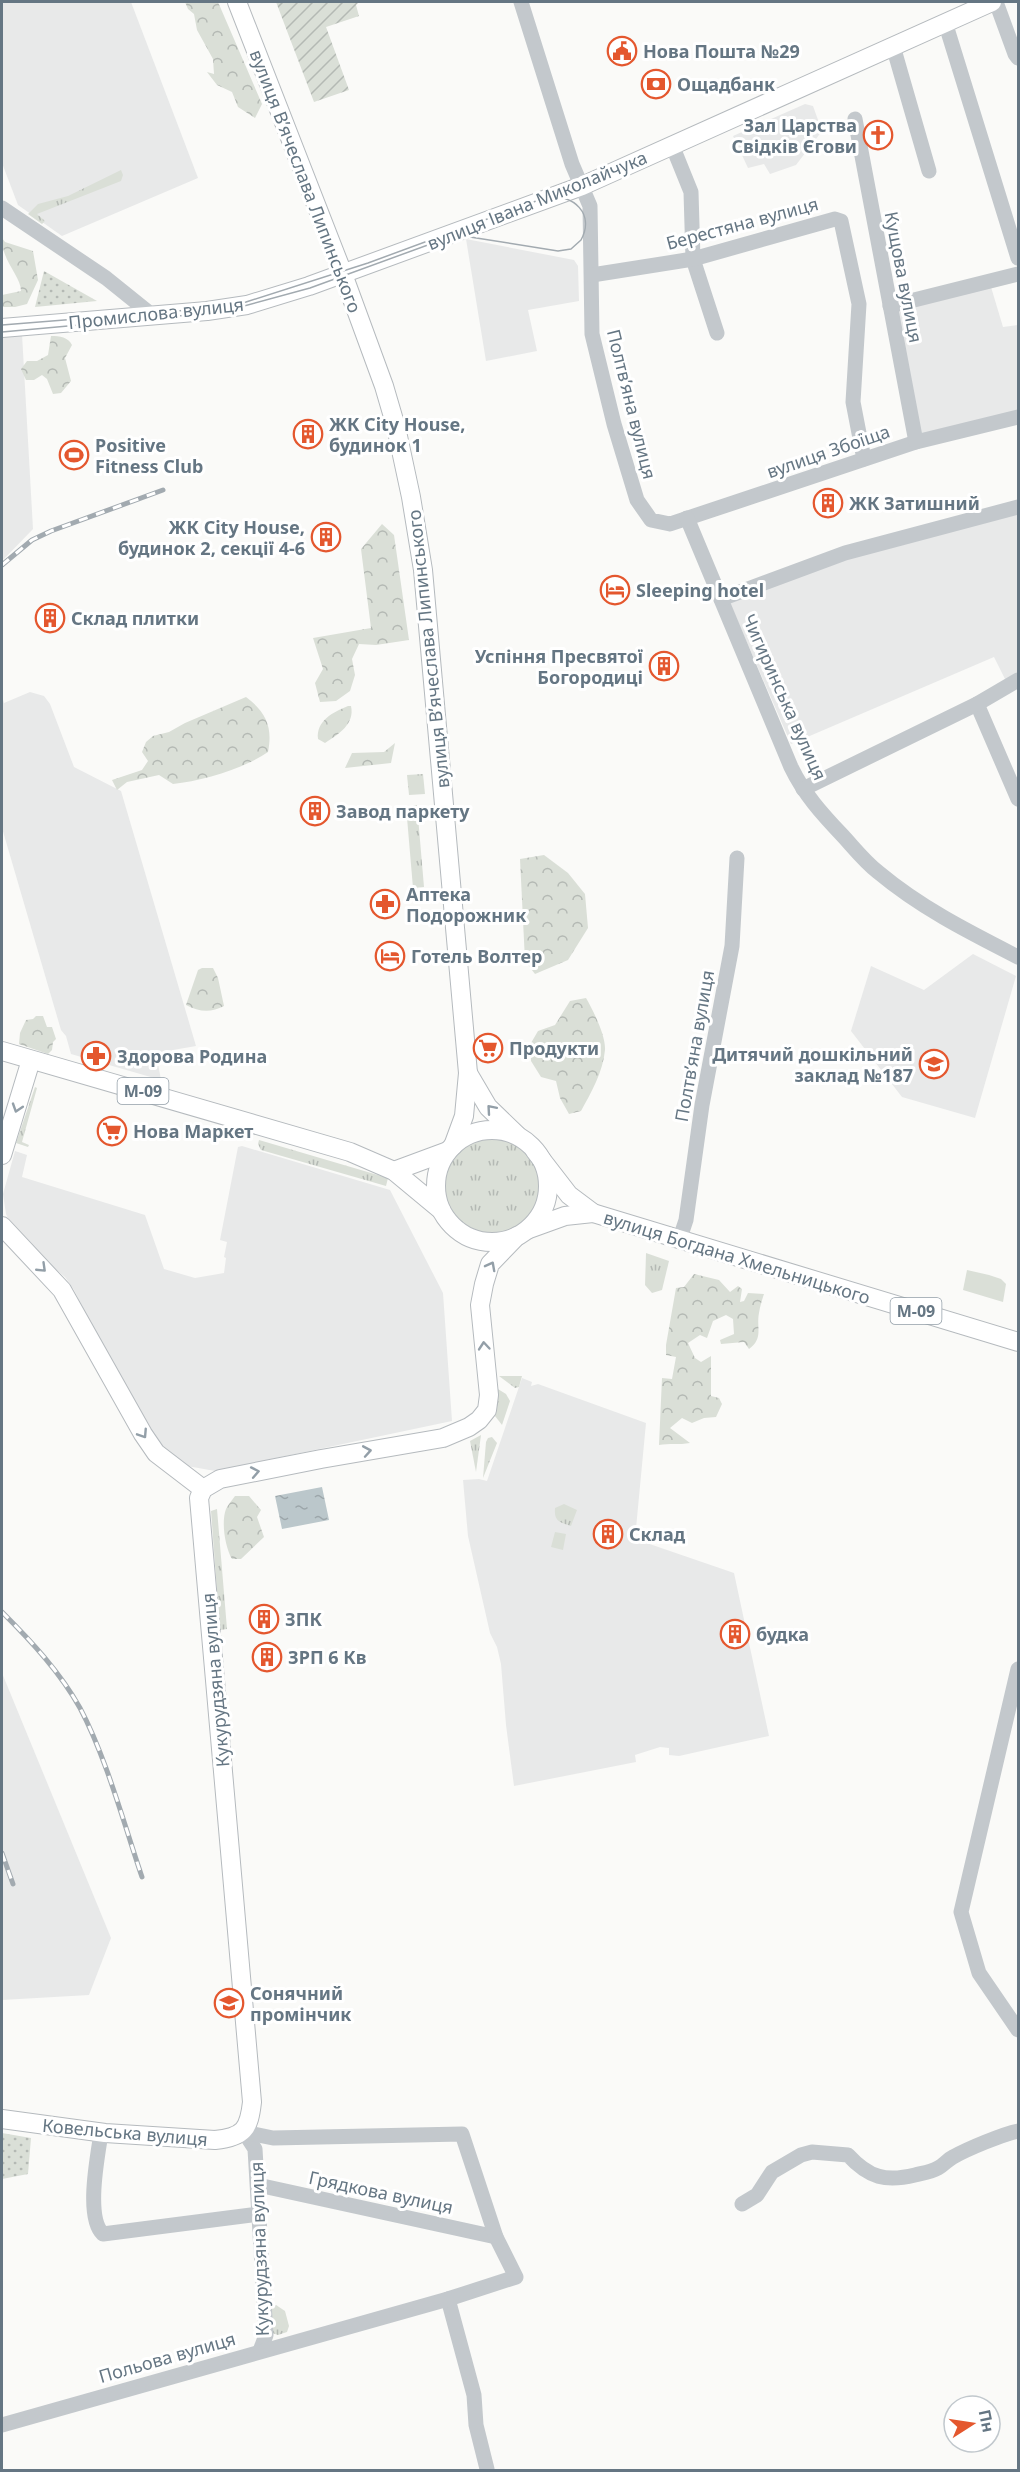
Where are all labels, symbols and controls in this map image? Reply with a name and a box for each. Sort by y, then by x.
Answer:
public building icon: Нова Пошта №29 [606,35,638,67]
place label: Нова Пошта №29 [643,39,800,63]
street label: вулиця Вʼячеслава Липинського [245,46,367,316]
bank icon: Ощадбанк [640,68,672,100]
place label: Ощадбанк [677,72,775,96]
place label: Зал Царства Свідків Єгови [731,113,857,158]
church icon: Зал Царства Свідків Єгови [862,119,894,151]
street label: вулиця Івана Миколайчука [423,145,651,255]
street label: Берестяна вулиця [663,191,821,255]
street label: Кущова вулиця [880,209,928,345]
street label: Промислова вулиця [67,292,245,334]
street label: Полтвʼяна вулиця [602,327,662,481]
place label: ЖК City House, будинок 1 [329,412,465,457]
building icon: ЖК City House, будинок 1 [292,418,324,450]
street label: вулиця Збоїща [763,419,893,483]
place label: Positive Fitness Club [95,433,203,478]
sports icon: Positive Fitness Club [58,439,90,471]
building icon: ЖК Затишний [812,487,844,519]
place label: ЖК Затишний [849,491,980,515]
street label: вулиця Вʼячеслава Липинського [401,509,455,789]
place label: ЖК City House, будинок 2, секції 4-6 [118,515,305,560]
building icon: ЖК City House, будинок 2, секції 4-6 [310,521,342,553]
hotel icon: Sleeping hotel [599,574,631,606]
place label: Sleeping hotel [636,578,764,602]
building icon: Склад плитки [34,602,66,634]
place label: Склад плитки [71,606,199,630]
street label: Чигиринська вулиця [738,610,832,784]
place label: Успіння Пресвятої Богородиці [475,644,644,689]
building icon: Успіння Пресвятої Богородиці [648,650,680,682]
building icon: Завод паркету [299,795,331,827]
place label: Завод паркету [336,799,470,823]
place label: Аптека Подорожник [406,882,526,927]
pharmacy icon: Аптека Подорожник [369,888,401,920]
hotel icon: Готель Волтер [374,940,406,972]
place label: Готель Волтер [411,944,543,968]
street label: Полтвʼяна вулиця [669,968,719,1124]
supermarket icon: Продукти [472,1032,504,1064]
place label: Продукти [509,1036,599,1060]
pharmacy icon: Здорова Родина [80,1040,112,1072]
place label: Дитячий дошкільний заклад №187 [712,1042,913,1087]
place label: Здорова Родина [117,1044,267,1068]
school or university icon: Дитячий дошкільний заклад №187 [918,1048,950,1080]
road number: М-09 [118,1078,168,1104]
one-way arrow [12,1102,24,1113]
one-way arrow [487,1105,498,1116]
supermarket icon: Нова Маркет [96,1115,128,1147]
place label: Нова Маркет [133,1119,253,1143]
street label: вулиця Богдана Хмельницького [601,1205,873,1309]
one-way arrow [36,1261,46,1272]
one-way arrow [484,1262,495,1272]
road number: М-09 [890,1298,942,1324]
one-way arrow [478,1341,491,1350]
one-way arrow [136,1427,147,1438]
one-way arrow [362,1445,372,1458]
one-way arrow [249,1466,259,1479]
building icon: Склад [592,1518,624,1550]
place label: Склад [629,1522,686,1546]
street label: Кукурудзяна вулиця [195,1592,235,1768]
building icon: ЗПК [248,1603,280,1635]
place label: ЗПК [285,1607,322,1631]
building icon: будка [719,1618,751,1650]
place label: будка [756,1622,809,1646]
building icon: ЗРП 6 Кв [251,1641,283,1673]
place label: ЗРП 6 Кв [288,1645,367,1669]
place label: Сонячний промінчик [250,1981,351,2026]
school or university icon: Сонячний промінчик [213,1987,245,2019]
street label: Ковельська вулиця [41,2113,209,2151]
street label: Кукурудзяна вулиця [244,2161,274,2337]
street label: Грядкова вулиця [307,2165,455,2219]
street label: Польова вулиця [96,2326,238,2388]
north arrow [942,2394,1002,2454]
text: Пн [974,2407,1000,2434]

